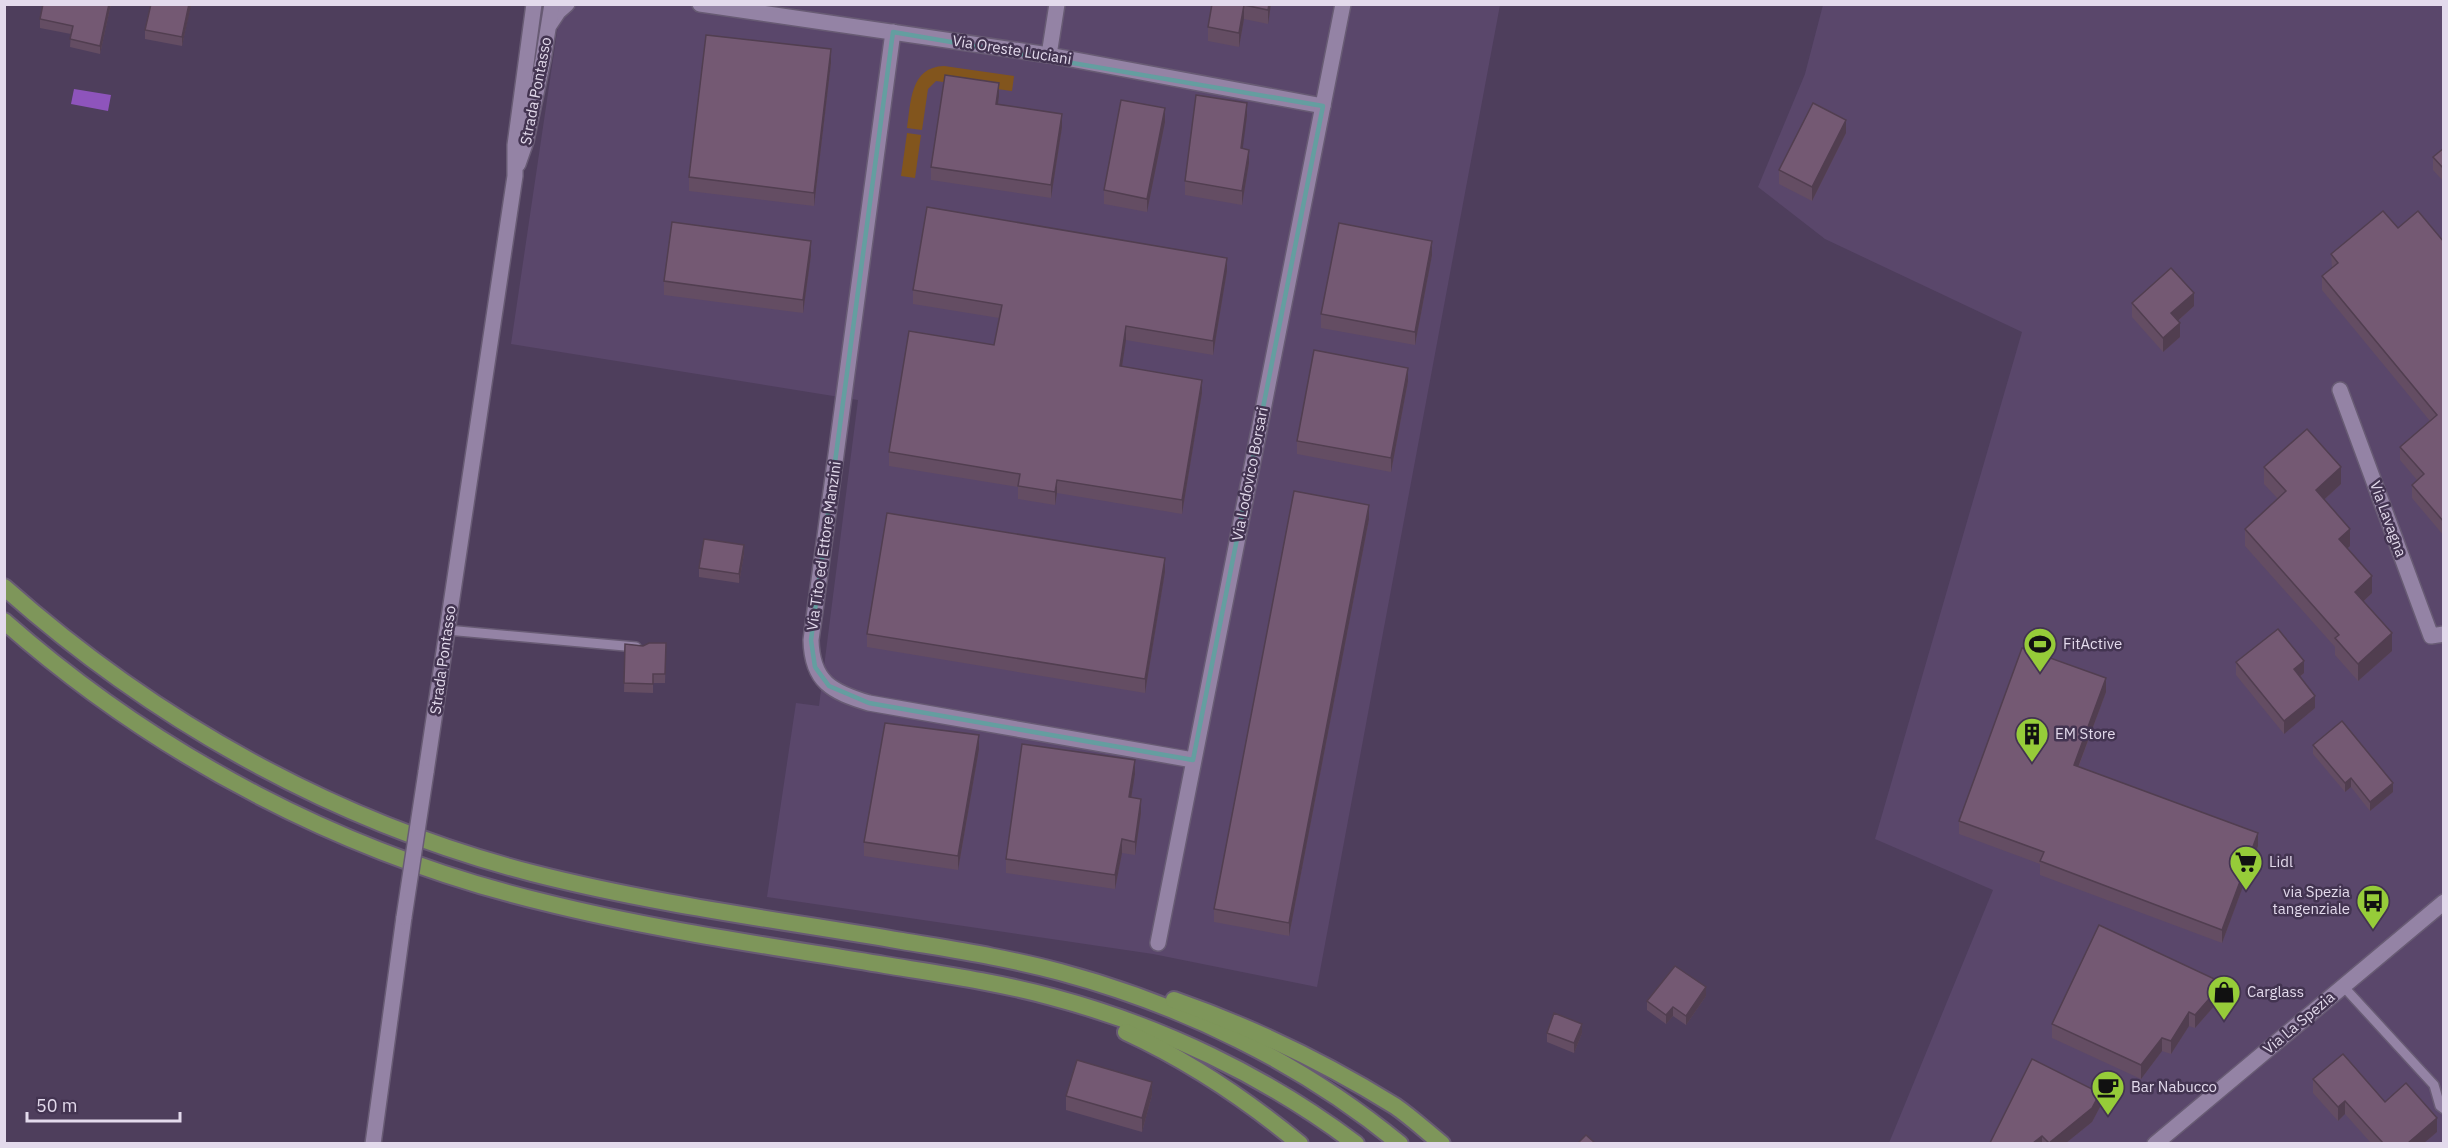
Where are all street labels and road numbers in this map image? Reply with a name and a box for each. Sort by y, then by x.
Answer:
street label: Via Oreste Luciani [951,31,1073,68]
street label: Strada Pontasso [516,35,555,147]
street label: Via Lodovico Borsari [1227,405,1272,542]
street label: Via Tito ed Ettore Manzini [802,460,845,632]
street label: Via Lavagna [2366,478,2411,559]
street label: Strada Pontasso [425,604,460,716]
street label: Via La Spezia [2259,987,2338,1058]

